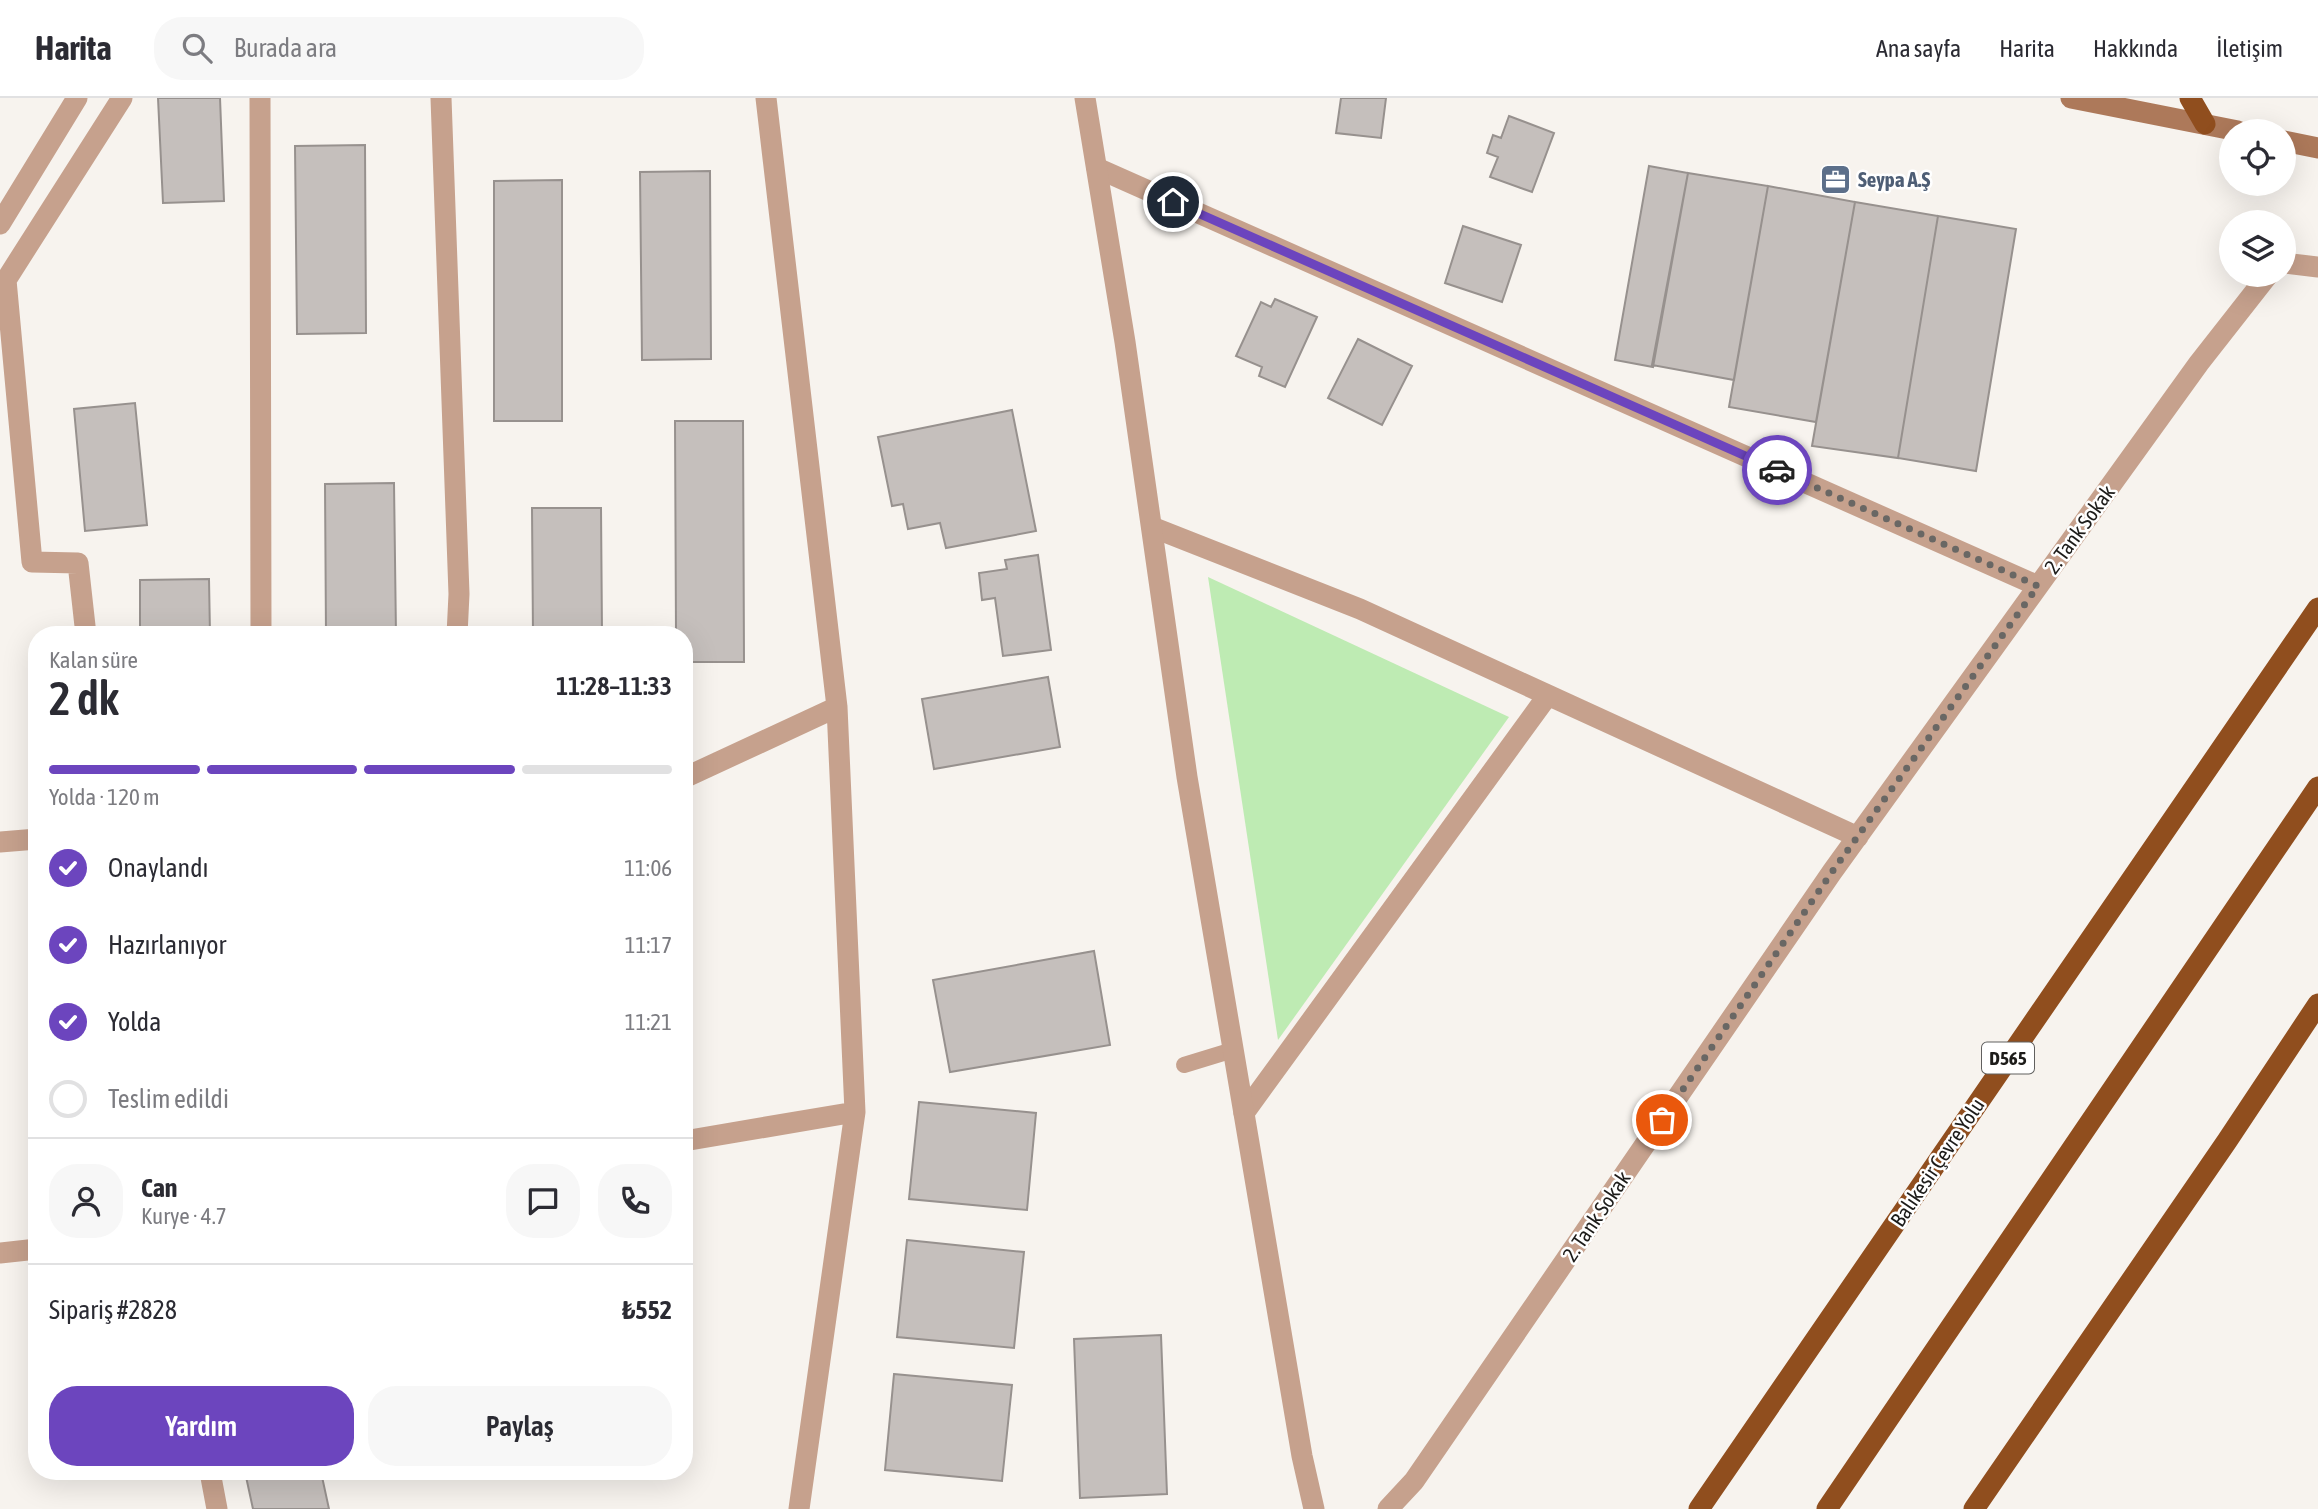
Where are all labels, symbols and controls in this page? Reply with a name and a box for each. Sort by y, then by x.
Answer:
search box [154,17,644,80]
text: Harita [35,29,112,67]
icon: search [178,29,216,67]
text: Burada ara [234,33,337,63]
text: Ana sayfa [1876,35,1961,62]
text: Harita [1999,35,2055,62]
text: Hakkında [2093,35,2178,62]
text: İletişim [2216,35,2283,62]
map controls [2219,119,2296,287]
button: locate [2219,119,2296,196]
office icon: Seypa A.Ş [1818,162,1852,196]
place label: Seypa A.Ş [1858,167,1930,191]
pin [1143,172,1203,232]
icon: home [1154,183,1192,221]
button: layers [2219,210,2296,287]
courier [1742,435,1812,505]
icon: car [1758,451,1796,489]
street label: 2. Tank Sokak [2039,480,2119,578]
text: Kalan süre [49,647,138,673]
text: 11:28–11:33 [556,671,672,701]
text: 2 dk [49,672,119,725]
text: Yolda · 120 m [49,784,160,810]
icon: check [49,849,87,887]
text: Onaylandı [108,853,209,883]
text: 11:06 [624,855,672,881]
icon: check [49,926,87,964]
text: Hazırlanıyor [108,930,226,960]
text: 11:17 [625,932,672,958]
icon: check [49,1003,87,1041]
text: Yolda [108,1007,161,1037]
text: 11:21 [625,1009,672,1035]
road number: D565 [1982,1042,2034,1074]
text: Teslim edildi [108,1084,229,1114]
pin [1632,1090,1692,1150]
street label: Balıkesir Çevre Yolu [1885,1093,1989,1231]
icon: bag [1643,1101,1681,1139]
button: person [49,1164,123,1238]
button: chat [506,1164,580,1238]
button: phone [598,1164,672,1238]
street label: 2. Tank Sokak [1557,1166,1635,1266]
text: Can [141,1173,177,1203]
text: Kurye · 4.7 [141,1203,227,1229]
text: Sipariş #2828 [49,1295,177,1325]
text: ₺552 [622,1295,672,1325]
button: Yardım [49,1386,354,1466]
button: Paylaş [368,1386,672,1466]

